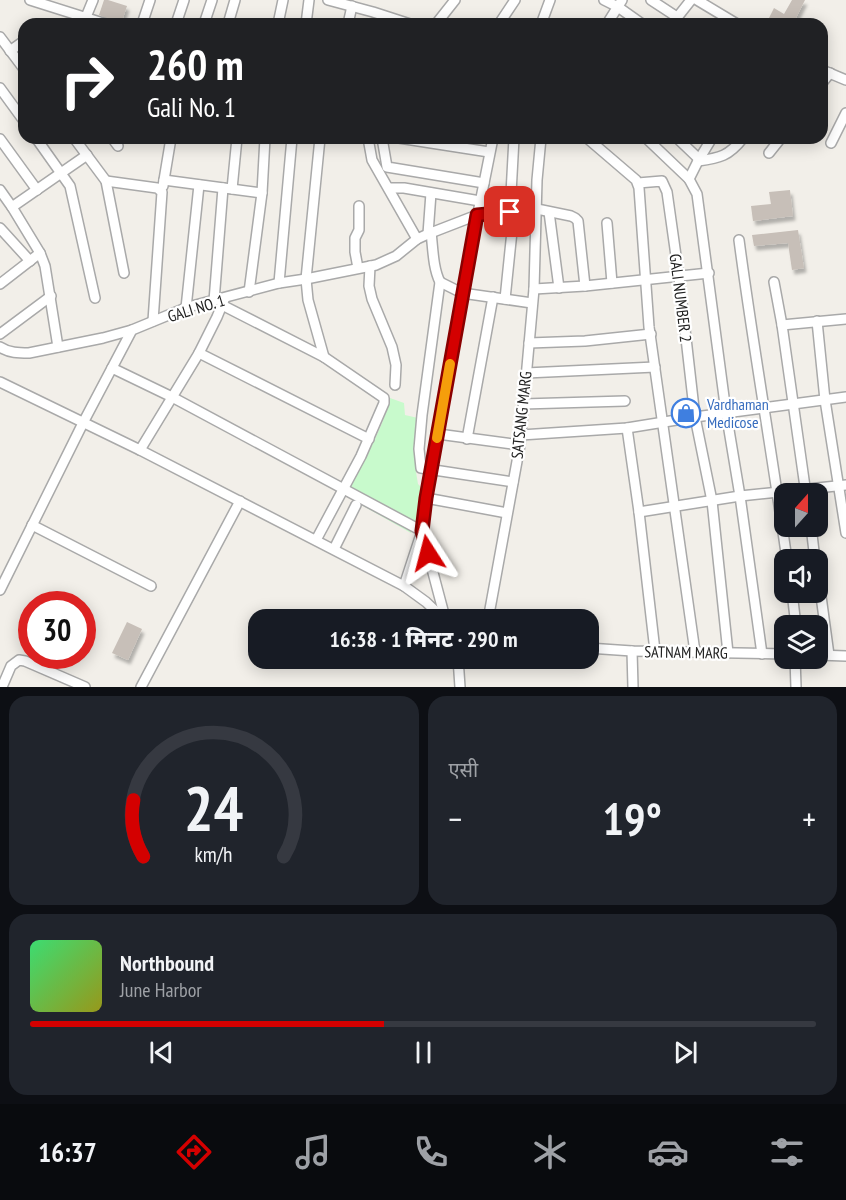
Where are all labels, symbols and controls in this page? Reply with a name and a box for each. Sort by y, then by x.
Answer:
text: 260 m [147,37,244,92]
icon: right [48,42,126,120]
text: Gali No. 1 [147,90,236,124]
pin [484,186,535,237]
icon: arrive [493,195,526,228]
street label: GALI NUMBER 2 [666,253,696,343]
street label: GALI NO. 1 [165,290,227,326]
street label: SATSANG MARG [506,370,536,460]
place label: Vardhaman Medicose [706,394,769,432]
shop icon: Vardhaman Medicose [670,397,702,429]
north arrow [774,483,828,537]
map controls [774,483,828,669]
position arrow [396,521,460,585]
button: sound [774,549,828,603]
speed limit sign: 30 [18,591,96,669]
button: layers [774,615,828,669]
text: 16:38 · 1 मिनट · 290 m [330,625,518,653]
street label: SATNAM MARG [644,641,728,663]
text: एसी [449,757,478,783]
text: 24 [184,767,244,848]
text: 19° [603,789,662,847]
text: − [449,797,462,840]
text: + [802,797,816,840]
text: km/h [195,841,233,869]
text: Northbound [120,949,214,977]
text: June Harbor [120,977,202,1003]
icon: previous [145,1036,178,1069]
icon: pause [407,1036,440,1069]
icon: next [669,1036,702,1069]
icon: directions [173,1131,215,1173]
icon: music [292,1131,334,1173]
icon: phone [410,1131,452,1173]
icon: climate [529,1131,571,1173]
icon: car [647,1131,689,1173]
icon: filters [766,1131,808,1173]
text: 16:37 [38,1135,97,1169]

